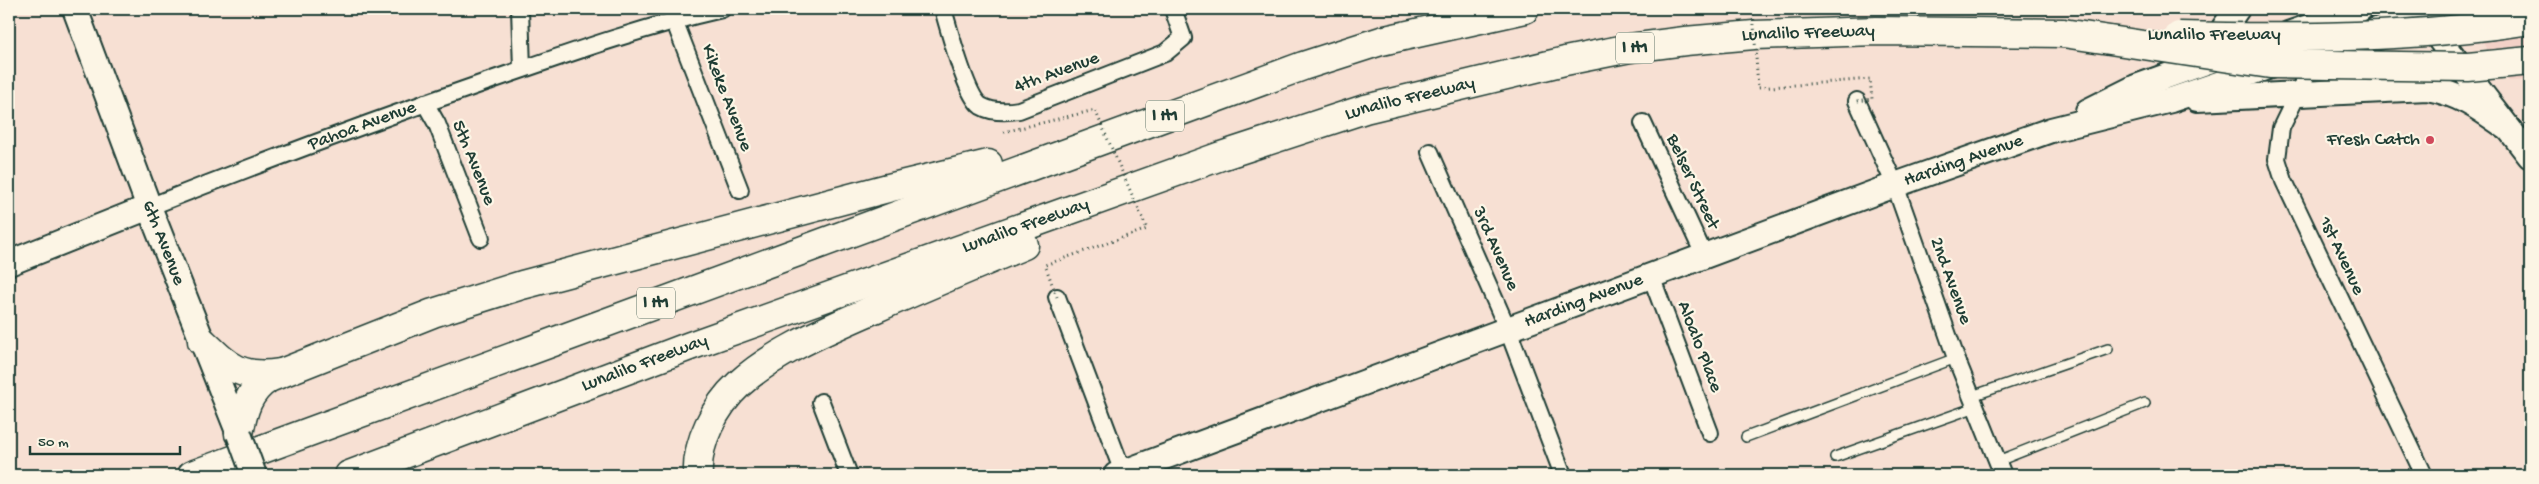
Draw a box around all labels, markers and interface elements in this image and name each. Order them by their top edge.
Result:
street label: Lunalilo Freeway [1741,20,1876,48]
street label: Lunalilo Freeway [2148,24,2281,47]
road number: I H1 [1616,32,1654,64]
street label: Kikeke Avenue [695,41,757,155]
street label: 4th Avenue [1011,47,1103,99]
street label: Lunalilo Freeway [1342,71,1478,126]
street label: Pahoa Avenue [304,96,419,157]
road number: I H1 [1146,100,1184,132]
street label: 5th Avenue [446,117,501,209]
street label: Harding Avenue [1901,129,2027,192]
place label: Fresh Catch [2326,129,2420,152]
street label: Belser Street [1660,130,1725,235]
marker: Fresh Catch [2424,134,2436,146]
street label: Lunalilo Freeway [959,192,1093,259]
street label: 6th Avenue [136,197,190,289]
street label: 3rd Avenue [1466,203,1524,295]
street label: 1st Avenue [2312,212,2369,299]
street label: 2nd Avenue [1924,234,1976,328]
street label: Harding Avenue [1521,268,1646,333]
road number: I H1 [637,288,675,318]
street label: Aloalo Place [1671,298,1727,396]
street label: Lunalilo Freeway [578,329,711,397]
scale bar [30,424,180,456]
text: 50 m [38,434,69,452]

